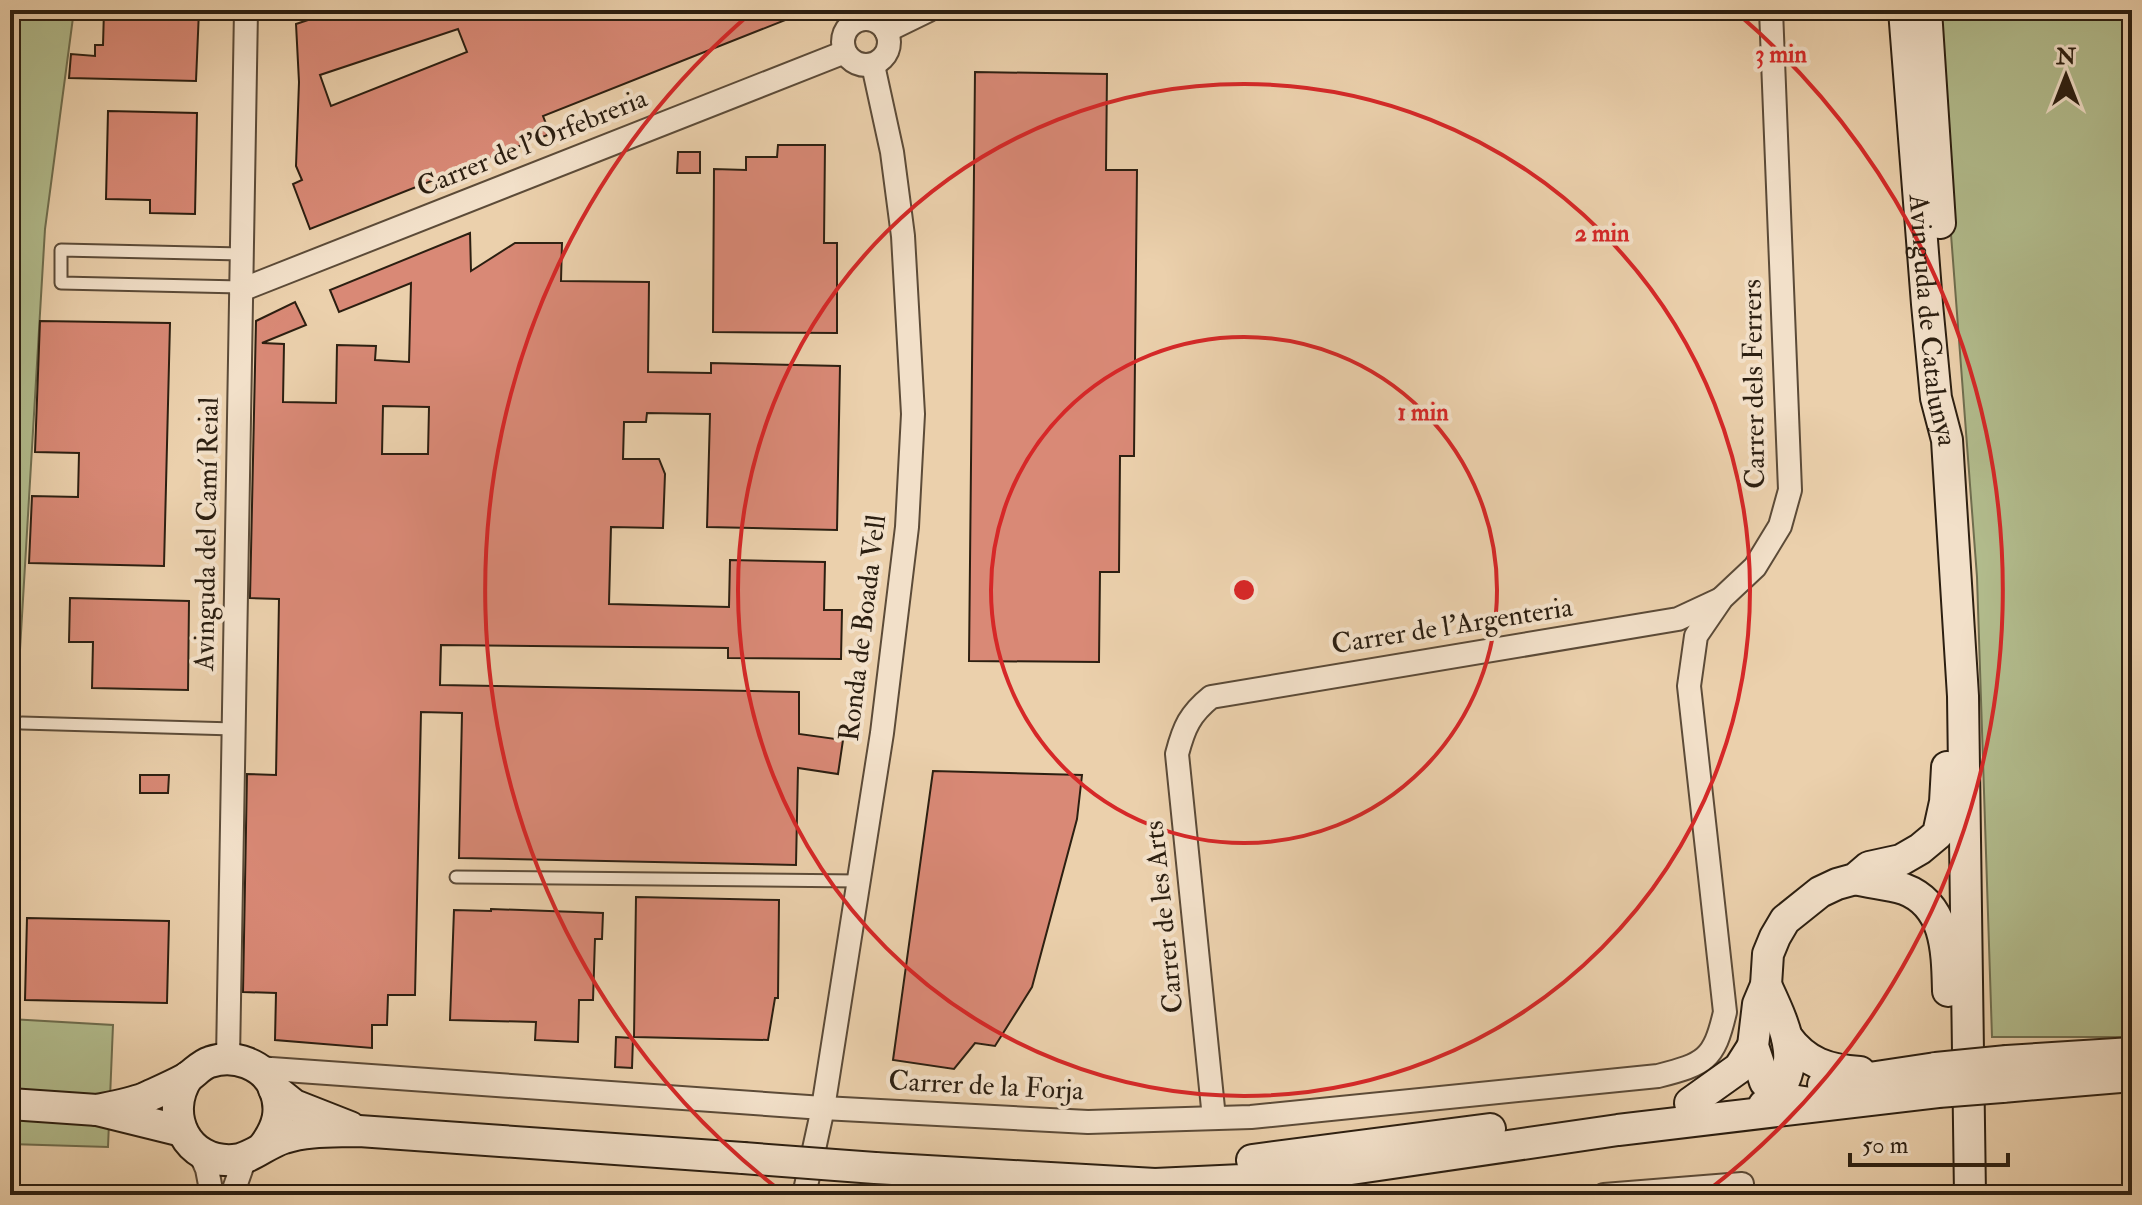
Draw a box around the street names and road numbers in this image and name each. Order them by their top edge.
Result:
street label: Carrer de l'Orfebreria [412,81,653,205]
street label: Avinguda de Catalunya [1901,192,1965,448]
street label: Carrer dels Ferrers [1735,279,1773,489]
street label: Avinguda del Camí Reial [187,397,227,672]
street label: Ronda de Boada Vell [832,513,894,743]
street label: Carrer de l'Argenteria [1329,590,1575,662]
street label: Carrer de les Arts [1136,819,1192,1015]
street label: Carrer de la Forja [887,1063,1085,1109]

